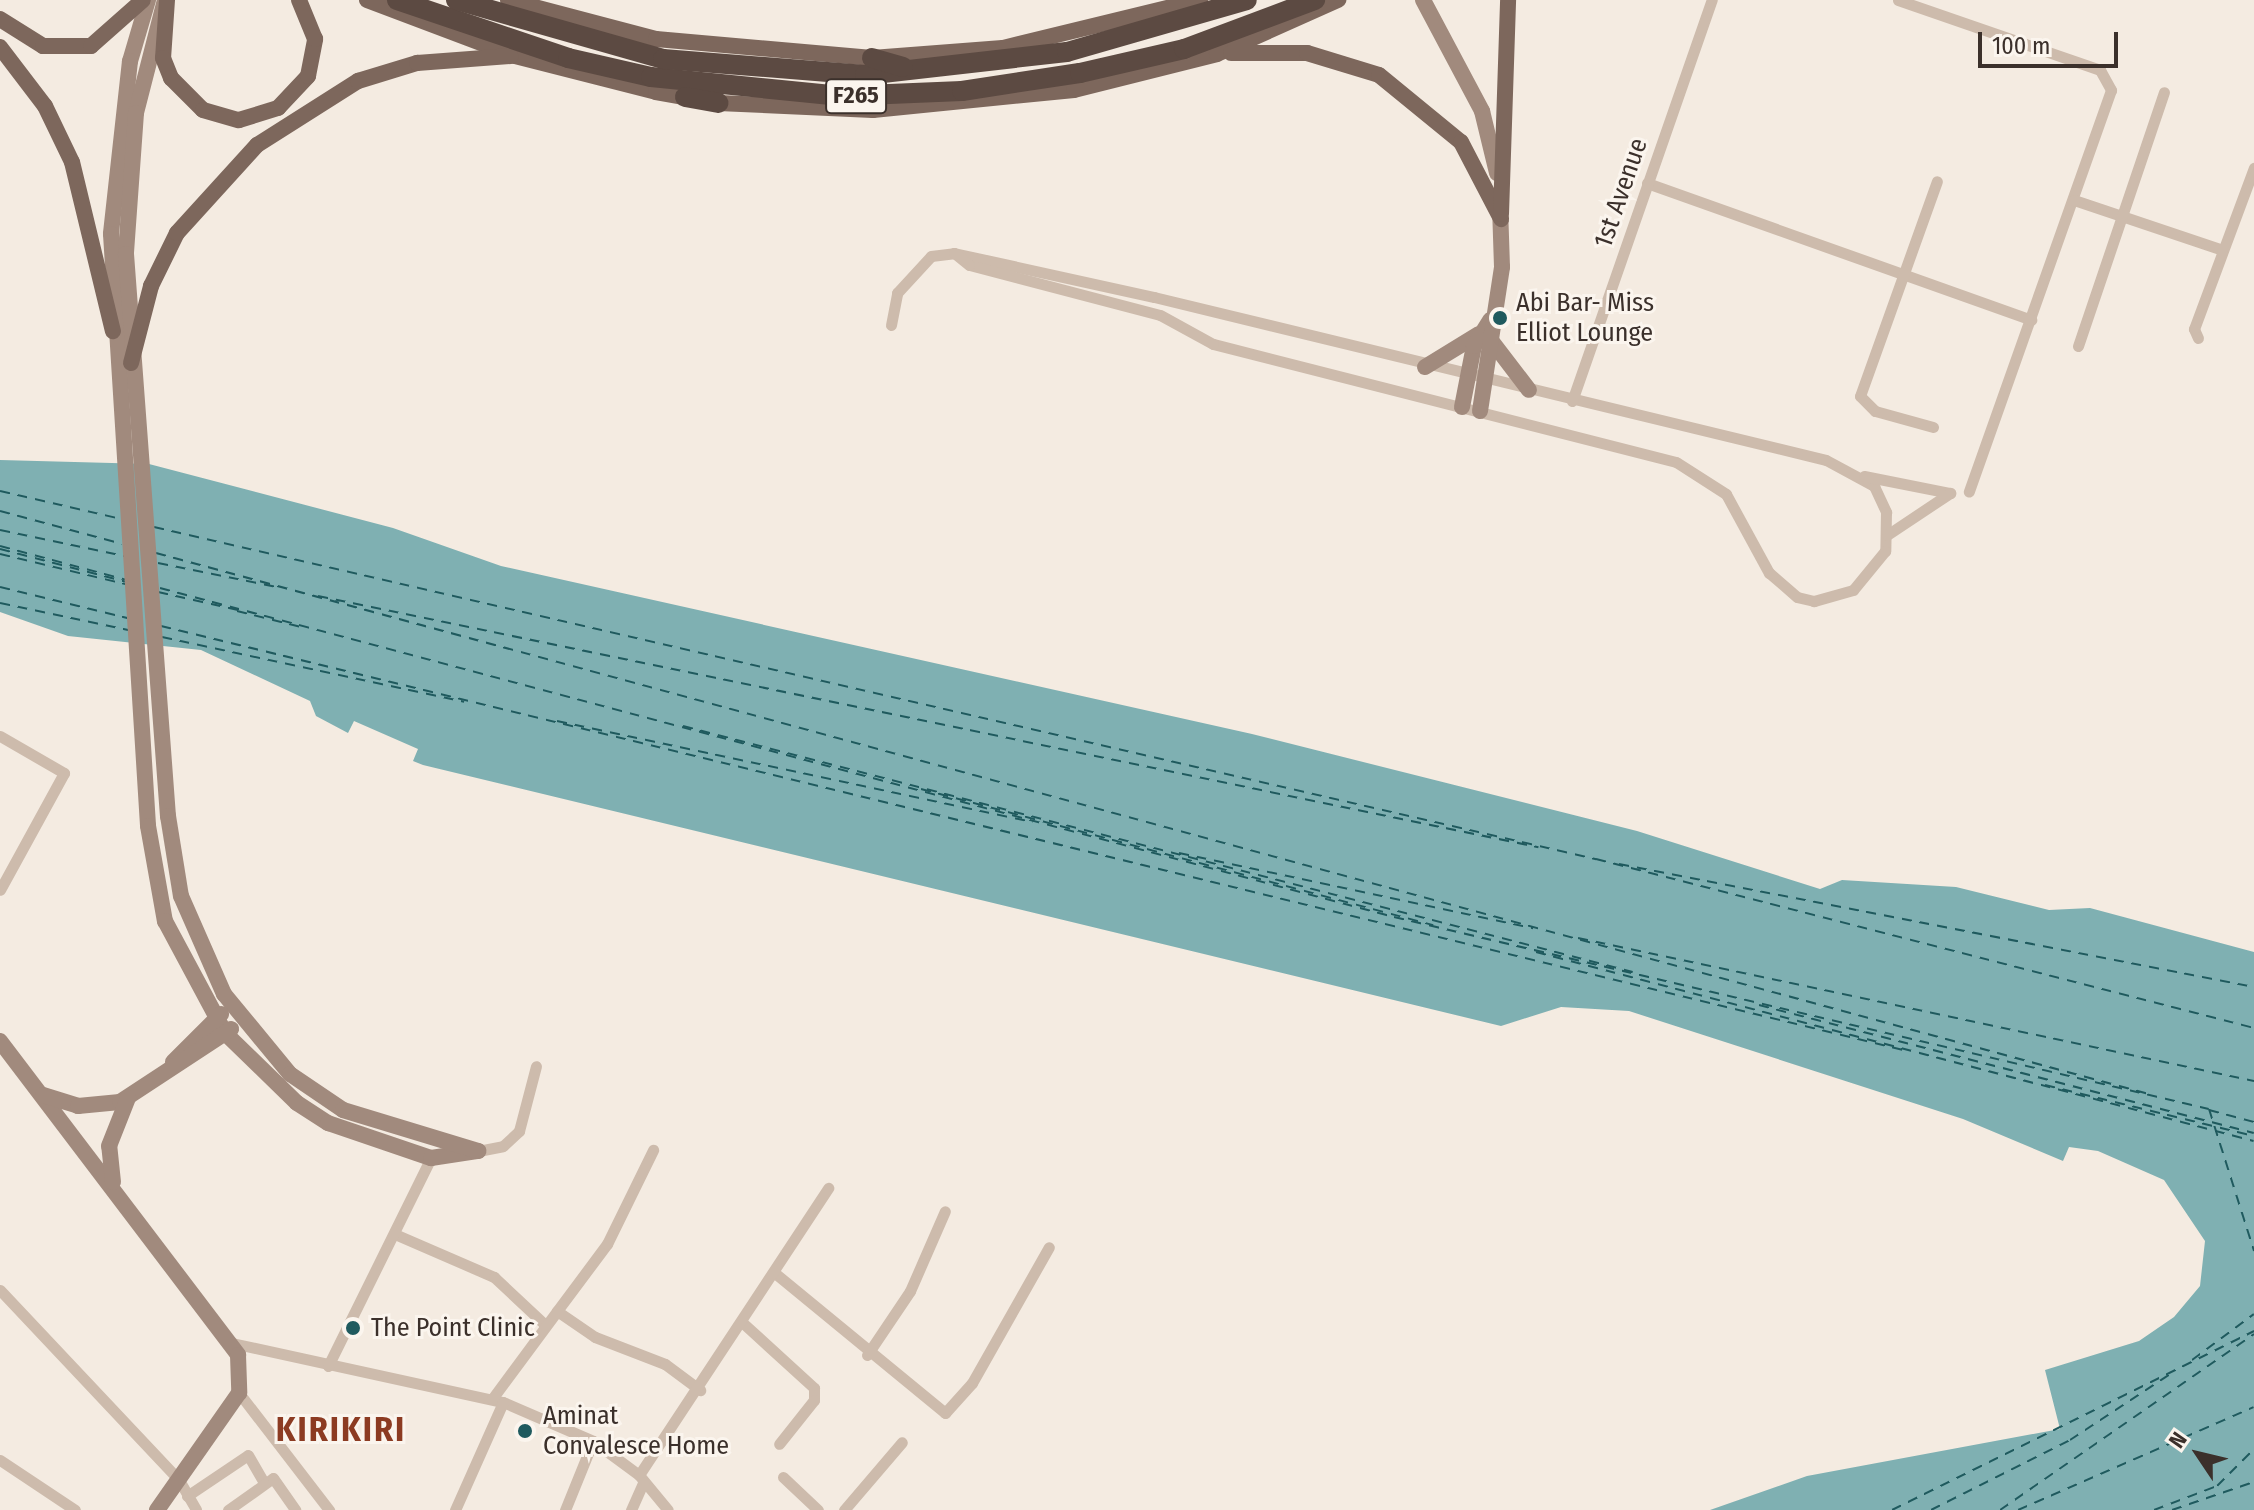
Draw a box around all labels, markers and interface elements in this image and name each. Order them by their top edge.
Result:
scale bar [1982,16,2122,66]
text: 100 m [1992,32,2050,60]
road number: F265 [824,76,888,116]
street label: 1st Avenue [1588,134,1654,252]
place label: Abi Bar- Miss Elliot Lounge [1516,287,1654,348]
marker: Abi Bar- Miss Elliot Lounge [1491,309,1509,327]
place label: The Point Clinic [371,1312,535,1344]
marker: The Point Clinic [342,1317,364,1339]
place label: Aminat Convalesce Home [543,1400,729,1462]
district label: KIRIKIRI [276,1410,406,1450]
north arrow [2158,1414,2238,1494]
marker: Aminat Convalesce Home [514,1420,536,1442]
text: N [2163,1427,2193,1453]

